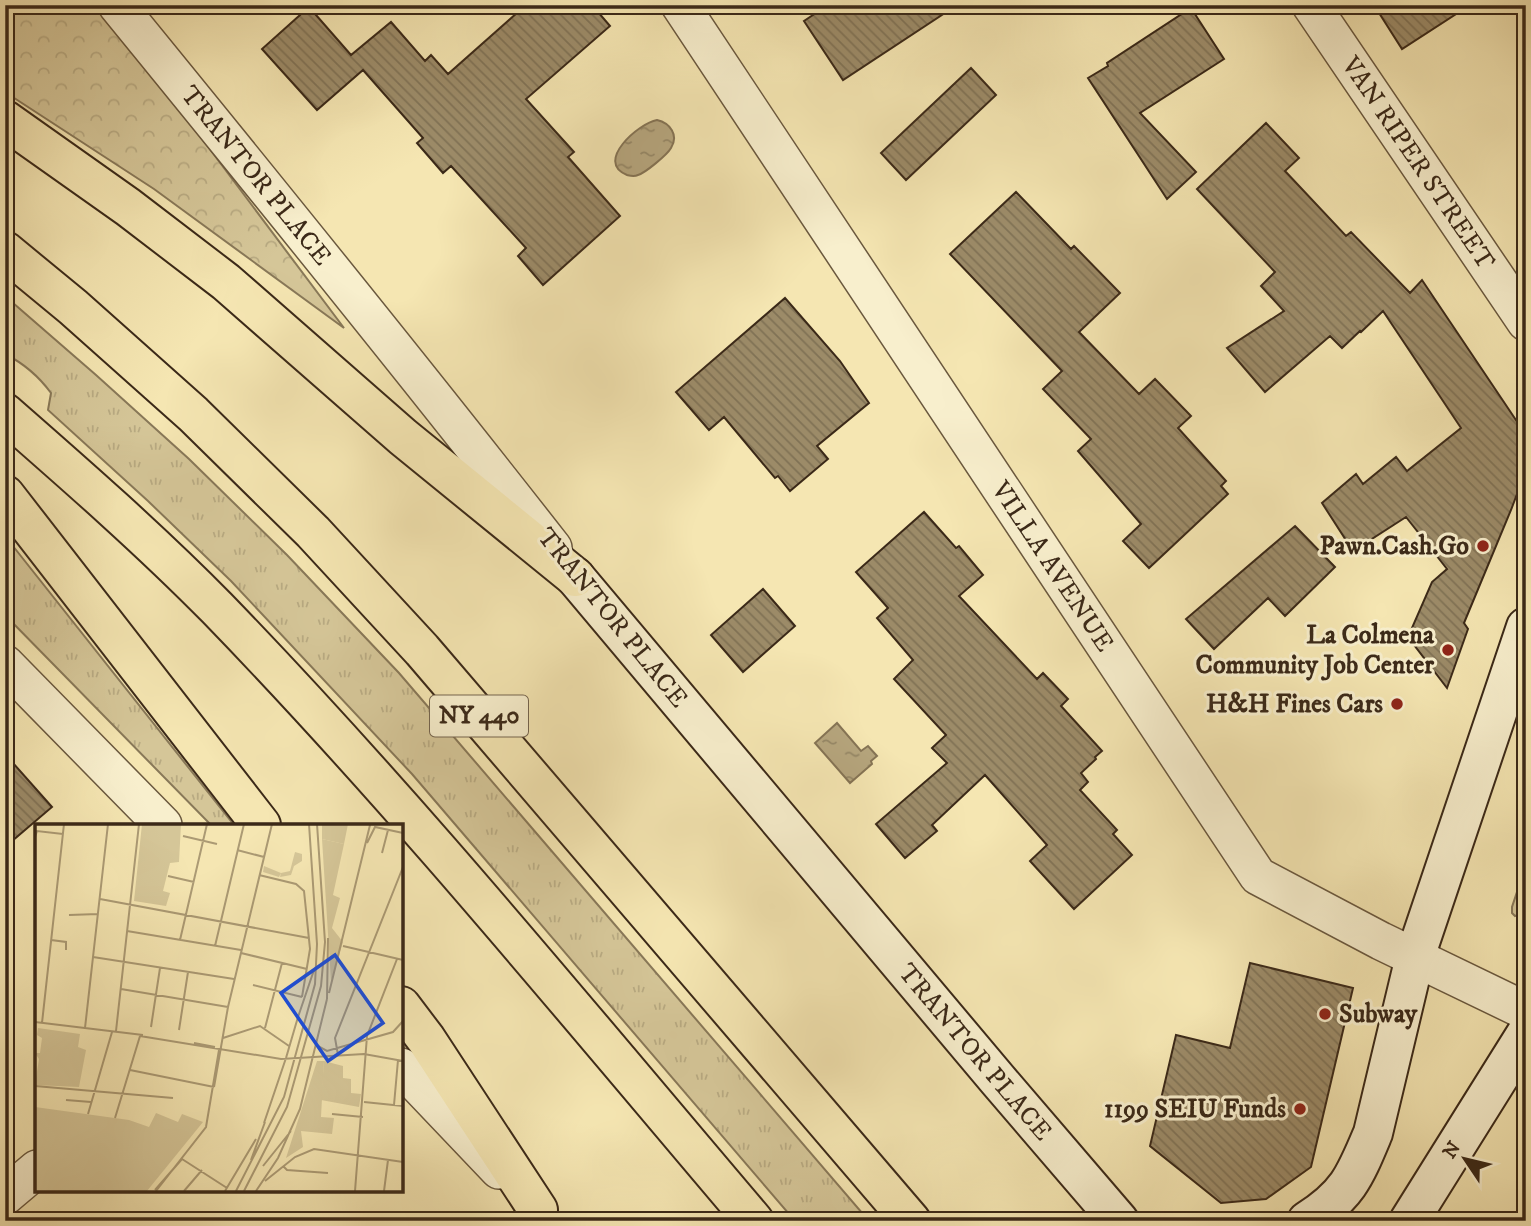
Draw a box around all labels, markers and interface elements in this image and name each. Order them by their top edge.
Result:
street label: VAN RIPER STREET [1334,49,1502,276]
street label: TRANTOR PLACE [173,79,339,272]
street label: VILLA AVENUE [984,474,1121,658]
street label: TRANTOR PLACE [529,521,695,715]
place label: Pawn.Cash.Go [1320,530,1469,563]
marker: Pawn.Cash.Go [1475,538,1491,554]
place label: La Colmena Community Job Center [1196,619,1435,682]
marker: La Colmena Community Job Center [1440,642,1456,658]
place label: H&H Fines Cars [1206,688,1383,721]
road number: NY 440 [430,696,528,736]
marker: H&H Fines Cars [1389,696,1405,712]
inset map [35,824,402,1191]
street label: TRANTOR PLACE [891,957,1059,1147]
place label: Subway [1339,998,1418,1031]
marker: Subway [1317,1006,1333,1022]
place label: 1199 SEIU Funds [1104,1093,1286,1126]
marker: 1199 SEIU Funds [1292,1101,1308,1117]
north arrow [1430,1124,1500,1194]
text: N [1438,1137,1466,1163]

